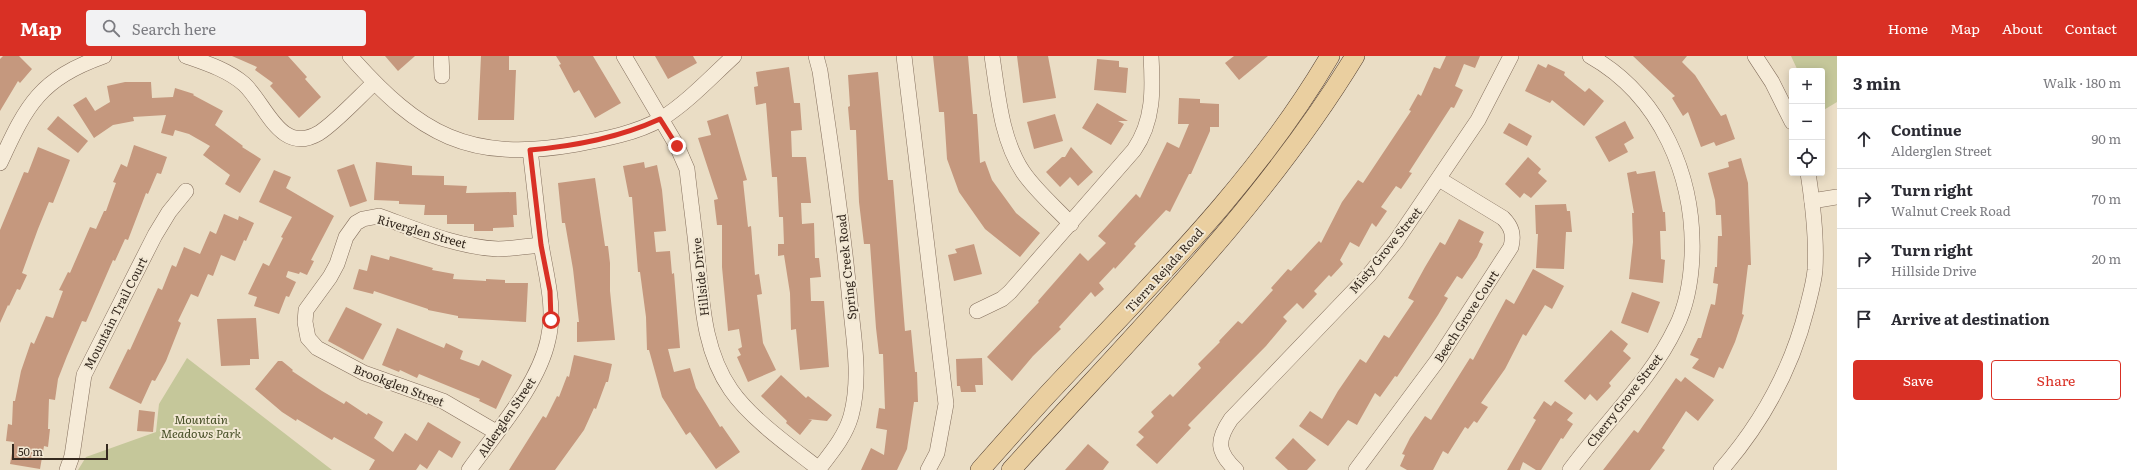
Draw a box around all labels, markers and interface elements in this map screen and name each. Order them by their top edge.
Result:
search box [86,10,366,46]
text: Map [20,14,62,42]
icon: search [100,17,122,39]
text: Search here [132,17,216,40]
text: Home [1888,18,1928,38]
text: Map [1950,18,1980,38]
text: About [2002,18,2043,38]
text: Contact [2065,18,2117,38]
map controls [1789,68,1825,176]
button: + [1789,68,1825,104]
text: 3 min [1853,70,1901,95]
text: Walk · 180 m [2043,73,2121,92]
button: − [1789,104,1825,140]
text: Continue [1891,118,1961,141]
icon: ahead [1853,128,1875,150]
text: 90 m [2091,129,2121,148]
route end [668,137,686,155]
button: locate [1789,140,1825,176]
text: Alderglen Street [1891,141,1992,160]
text: Turn right [1891,178,1973,201]
icon: right [1853,188,1875,210]
text: 70 m [2092,189,2121,208]
text: Walnut Creek Road [1891,201,2011,220]
street label: Misty Grove Street [1344,203,1426,297]
street label: Riverglen Street [375,210,469,252]
street label: Spring Creek Road [831,213,861,321]
street label: Tierra Rejada Road [1121,223,1208,316]
street label: Hillside Drive [687,237,713,317]
text: Turn right [1891,238,1973,261]
icon: right [1853,248,1875,270]
text: 20 m [2092,249,2121,268]
street label: Mountain Trail Court [79,253,151,372]
text: Hillside Drive [1891,261,1976,280]
street label: Beech Grove Court [1429,266,1503,366]
text: Arrive at destination [1891,307,2050,330]
icon: arrive [1853,308,1875,330]
route start [542,311,560,329]
street label: Cherry Grove Street [1582,349,1666,451]
street label: Brookglen Street [351,359,447,411]
button: Save [1853,360,1983,400]
button: Share [1991,360,2121,400]
street label: Alderglen Street [473,373,540,461]
park label: Mountain Meadows Park [161,410,242,442]
scale bar [12,442,108,461]
text: 50 m [18,443,43,459]

